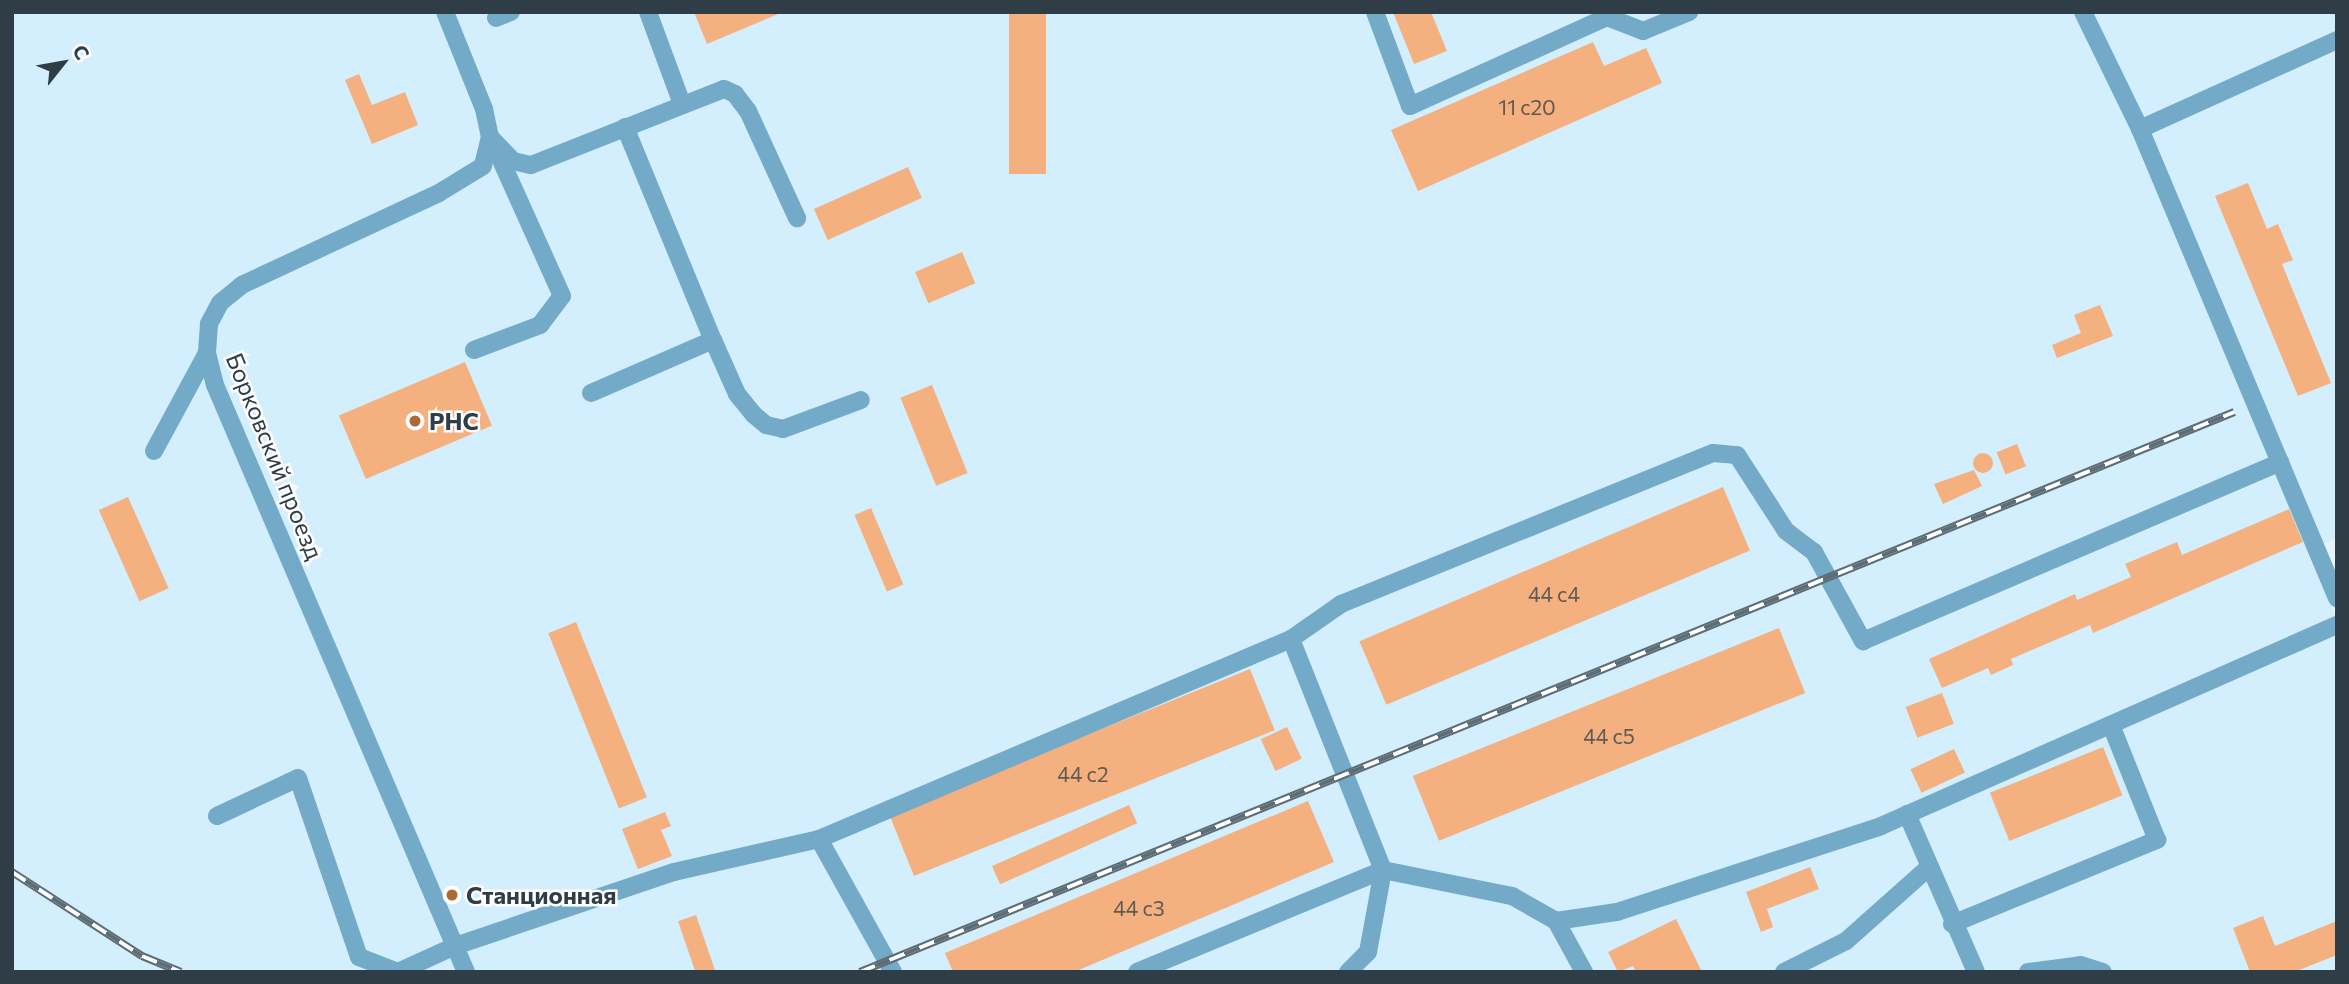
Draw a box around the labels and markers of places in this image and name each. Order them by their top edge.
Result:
place label: РНС [429,407,479,435]
marker: РНС [407,413,423,429]
place label: Станционная [466,881,616,909]
marker: Станционная [444,887,460,903]

